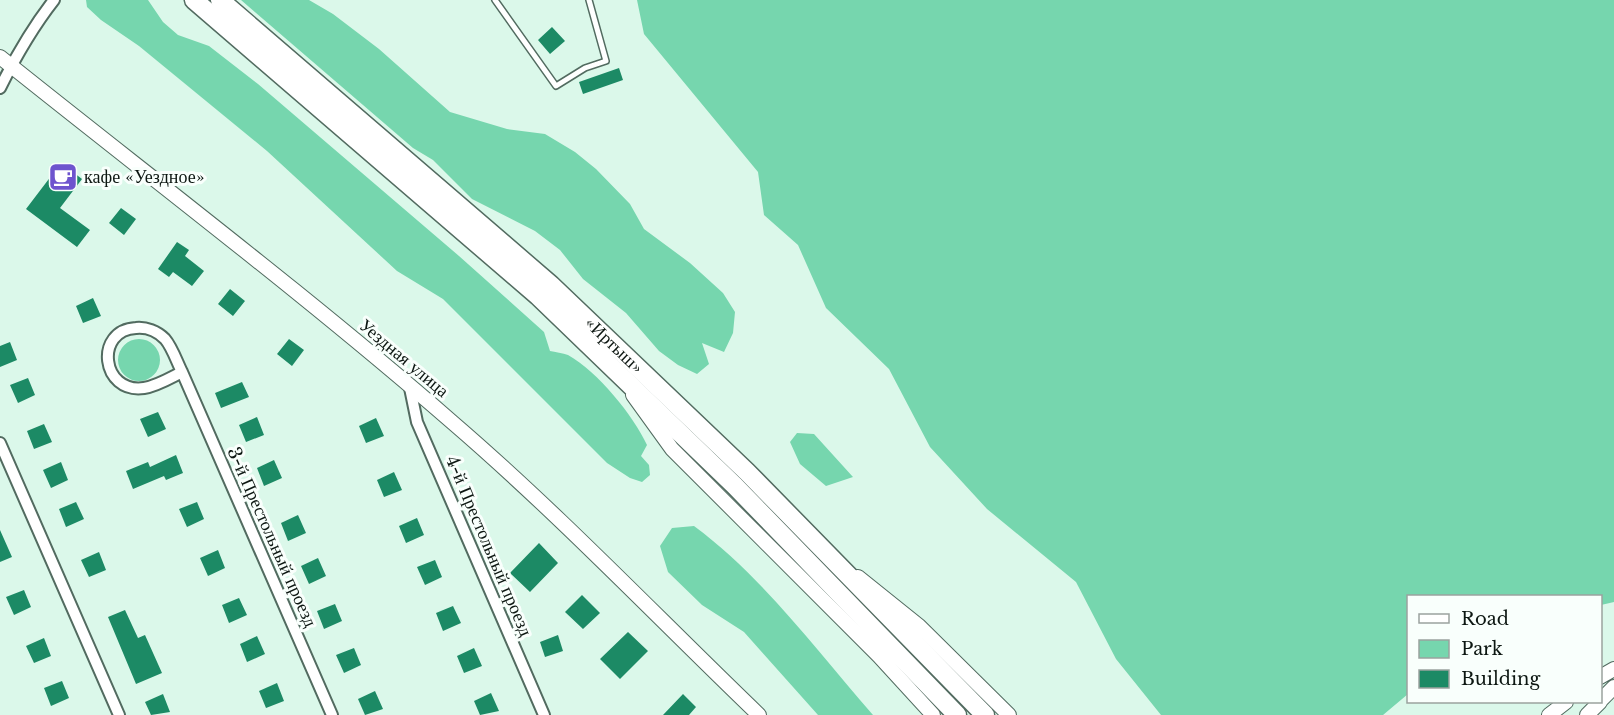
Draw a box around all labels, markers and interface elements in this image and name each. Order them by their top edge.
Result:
cafe icon: кафе «Уездное» [47,161,79,193]
place label: кафе «Уездное» [84,166,204,188]
street label: «Иртыш» [580,312,648,378]
street label: Уездная улица [355,314,453,402]
street label: 3-й Престольный проезд [222,444,322,630]
street label: 4-й Престольный проезд [441,452,537,640]
legend [1407,595,1602,703]
text: Road [1461,608,1509,630]
text: Park [1461,638,1503,660]
text: Building [1461,668,1540,690]

